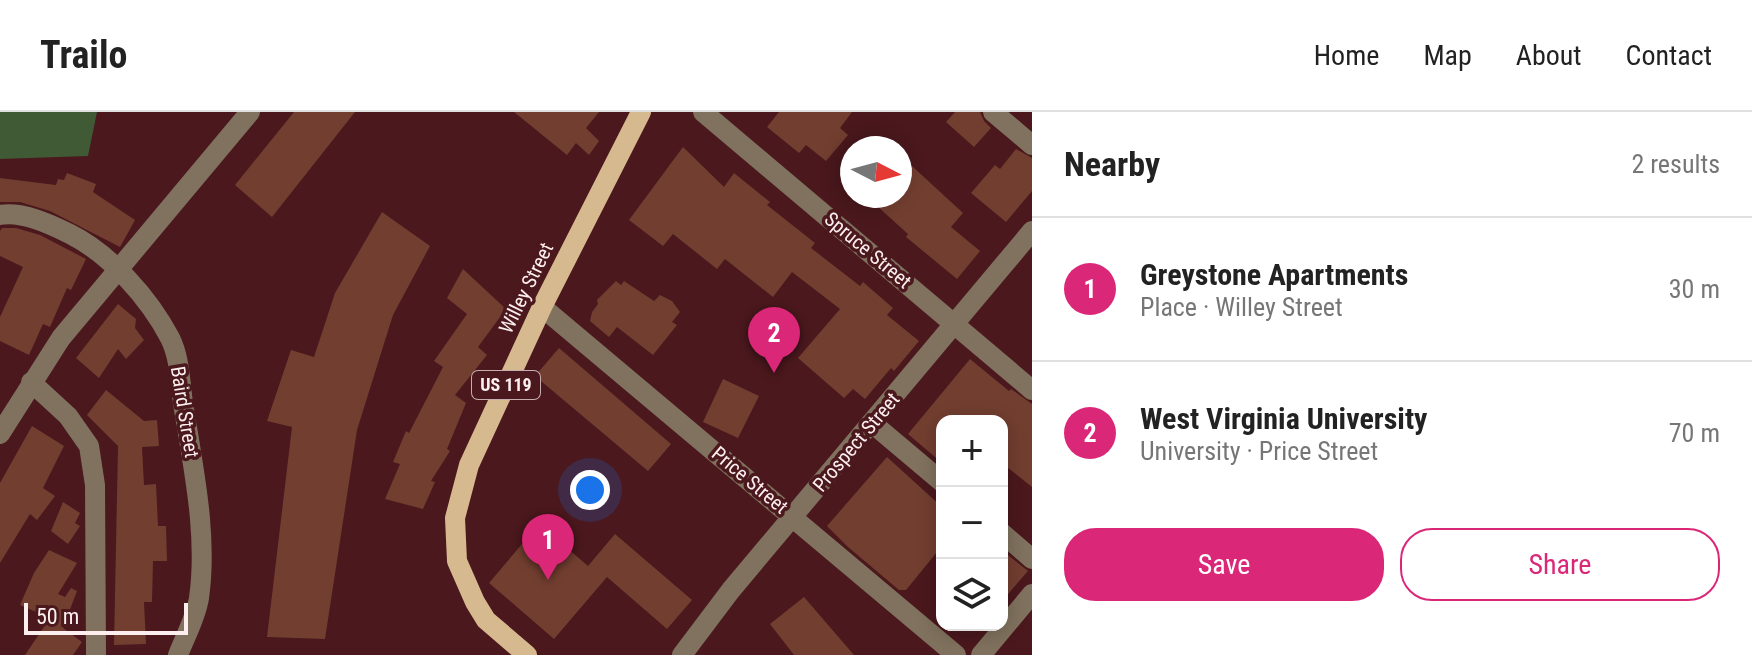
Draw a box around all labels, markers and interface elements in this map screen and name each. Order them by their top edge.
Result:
text: Trailo [40,33,127,77]
text: Home [1314,39,1379,72]
text: Map [1423,39,1472,72]
text: About [1516,39,1582,72]
text: Contact [1626,39,1712,72]
north arrow [840,136,912,208]
text: Nearby [1064,144,1160,184]
text: 2 results [1631,149,1720,179]
street label: Spruce Street [820,207,916,293]
street label: Willey Street [494,239,558,337]
text: Greystone Apartments [1140,257,1408,292]
text: 1 [1083,274,1097,304]
text: 30 m [1669,274,1720,304]
text: Place · Willey Street [1140,292,1343,322]
pin: 2 [748,307,800,373]
street label: Baird Street [166,365,204,460]
road number: US 119 [472,371,540,399]
street label: Prospect Street [808,388,904,496]
text: West Virginia University [1140,401,1427,436]
map controls [936,415,1008,631]
button: + [936,415,1008,487]
text: 2 [1083,418,1097,448]
text: 70 m [1669,418,1720,448]
text: University · Price Street [1140,436,1378,466]
street label: Price Street [707,441,793,519]
your location [570,470,610,510]
button: − [936,487,1008,559]
pin: 1 [522,514,574,580]
button: Save [1064,528,1384,601]
button: Share [1400,528,1720,601]
button: layers [936,559,1008,631]
scale bar [24,599,188,635]
text: 50 m [36,604,79,629]

